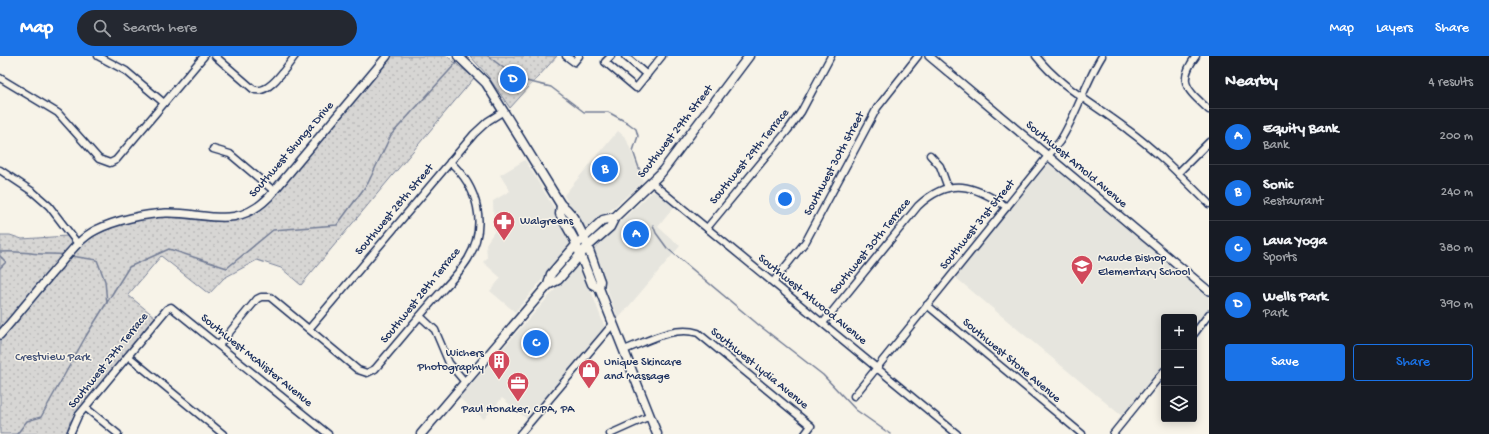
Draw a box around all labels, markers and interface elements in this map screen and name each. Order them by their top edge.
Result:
search box [77,10,357,46]
text: Map [20,17,53,40]
icon: search [91,17,113,39]
text: Search here [123,19,197,37]
text: Map [1330,20,1354,37]
text: Layers [1376,20,1413,37]
text: Share [1435,20,1469,37]
pin: D [500,64,526,94]
text: Nearby [1225,72,1278,92]
text: 4 results [1429,75,1473,90]
street label: Southwest 29th Street [635,82,717,181]
street label: Southwest Shunga Drive [247,99,338,201]
street label: Southwest 29th Terrace [707,106,793,208]
street label: Southwest 30th Street [802,109,869,218]
street label: Southwest Arnold Avenue [1022,118,1130,212]
text: Equity Bank [1263,120,1338,138]
text: A [1234,129,1242,144]
text: 200 m [1440,129,1473,144]
text: Bank [1263,138,1289,153]
pin: B [592,154,618,184]
street label: Southwest 28th Street [353,161,438,259]
street label: Southwest 31st Street [937,176,1019,273]
text: Sonic [1263,176,1293,194]
text: B [1235,185,1241,200]
text: 240 m [1441,185,1473,200]
your location [775,189,795,209]
text: Restaurant [1263,194,1323,209]
street label: Southwest 30th Terrace [828,195,915,298]
pharmacy icon: Walgreens [491,209,517,242]
place label: Walgreens [520,215,574,229]
pin: A [623,219,649,249]
text: Lava Yoga [1263,232,1327,250]
text: C [1234,241,1242,256]
text: 380 m [1439,241,1473,256]
street label: Southwest 28th Terrace [378,245,464,347]
text: Sports [1263,250,1297,265]
street label: Southwest Atwood Avenue [755,252,870,349]
place label: Maude Bishop Elementary School [1098,252,1191,280]
school or university icon: Maude Bishop Elementary School [1069,253,1095,286]
text: Wells Park [1263,288,1328,306]
text: D [1234,297,1242,312]
text: 390 m [1440,297,1473,312]
text: Park [1263,306,1288,321]
street label: Southwest 27th Terrace [66,310,152,412]
street label: Southwest McAlister Avenue [197,312,315,411]
map controls [1161,314,1197,422]
button: + [1161,314,1197,350]
street label: Southwest Stone Avenue [959,316,1064,407]
street label: Southwest Lydia Avenue [707,325,811,413]
pin: C [523,328,549,358]
button: Save [1225,344,1345,381]
button: Share [1353,344,1473,381]
place label: Wichers Photography [417,347,485,375]
building icon: Wichers Photography [486,348,512,381]
button: − [1161,350,1197,386]
park label: Crestview Park [15,351,92,365]
place label: Unique Skincare and Massage [604,356,682,384]
shop icon: Unique Skincare and Massage [576,357,602,390]
office icon: Paul Honaker, CPA, PA [505,370,531,403]
button: layers [1161,386,1197,422]
place label: Paul Honaker, CPA, PA [461,403,575,417]

